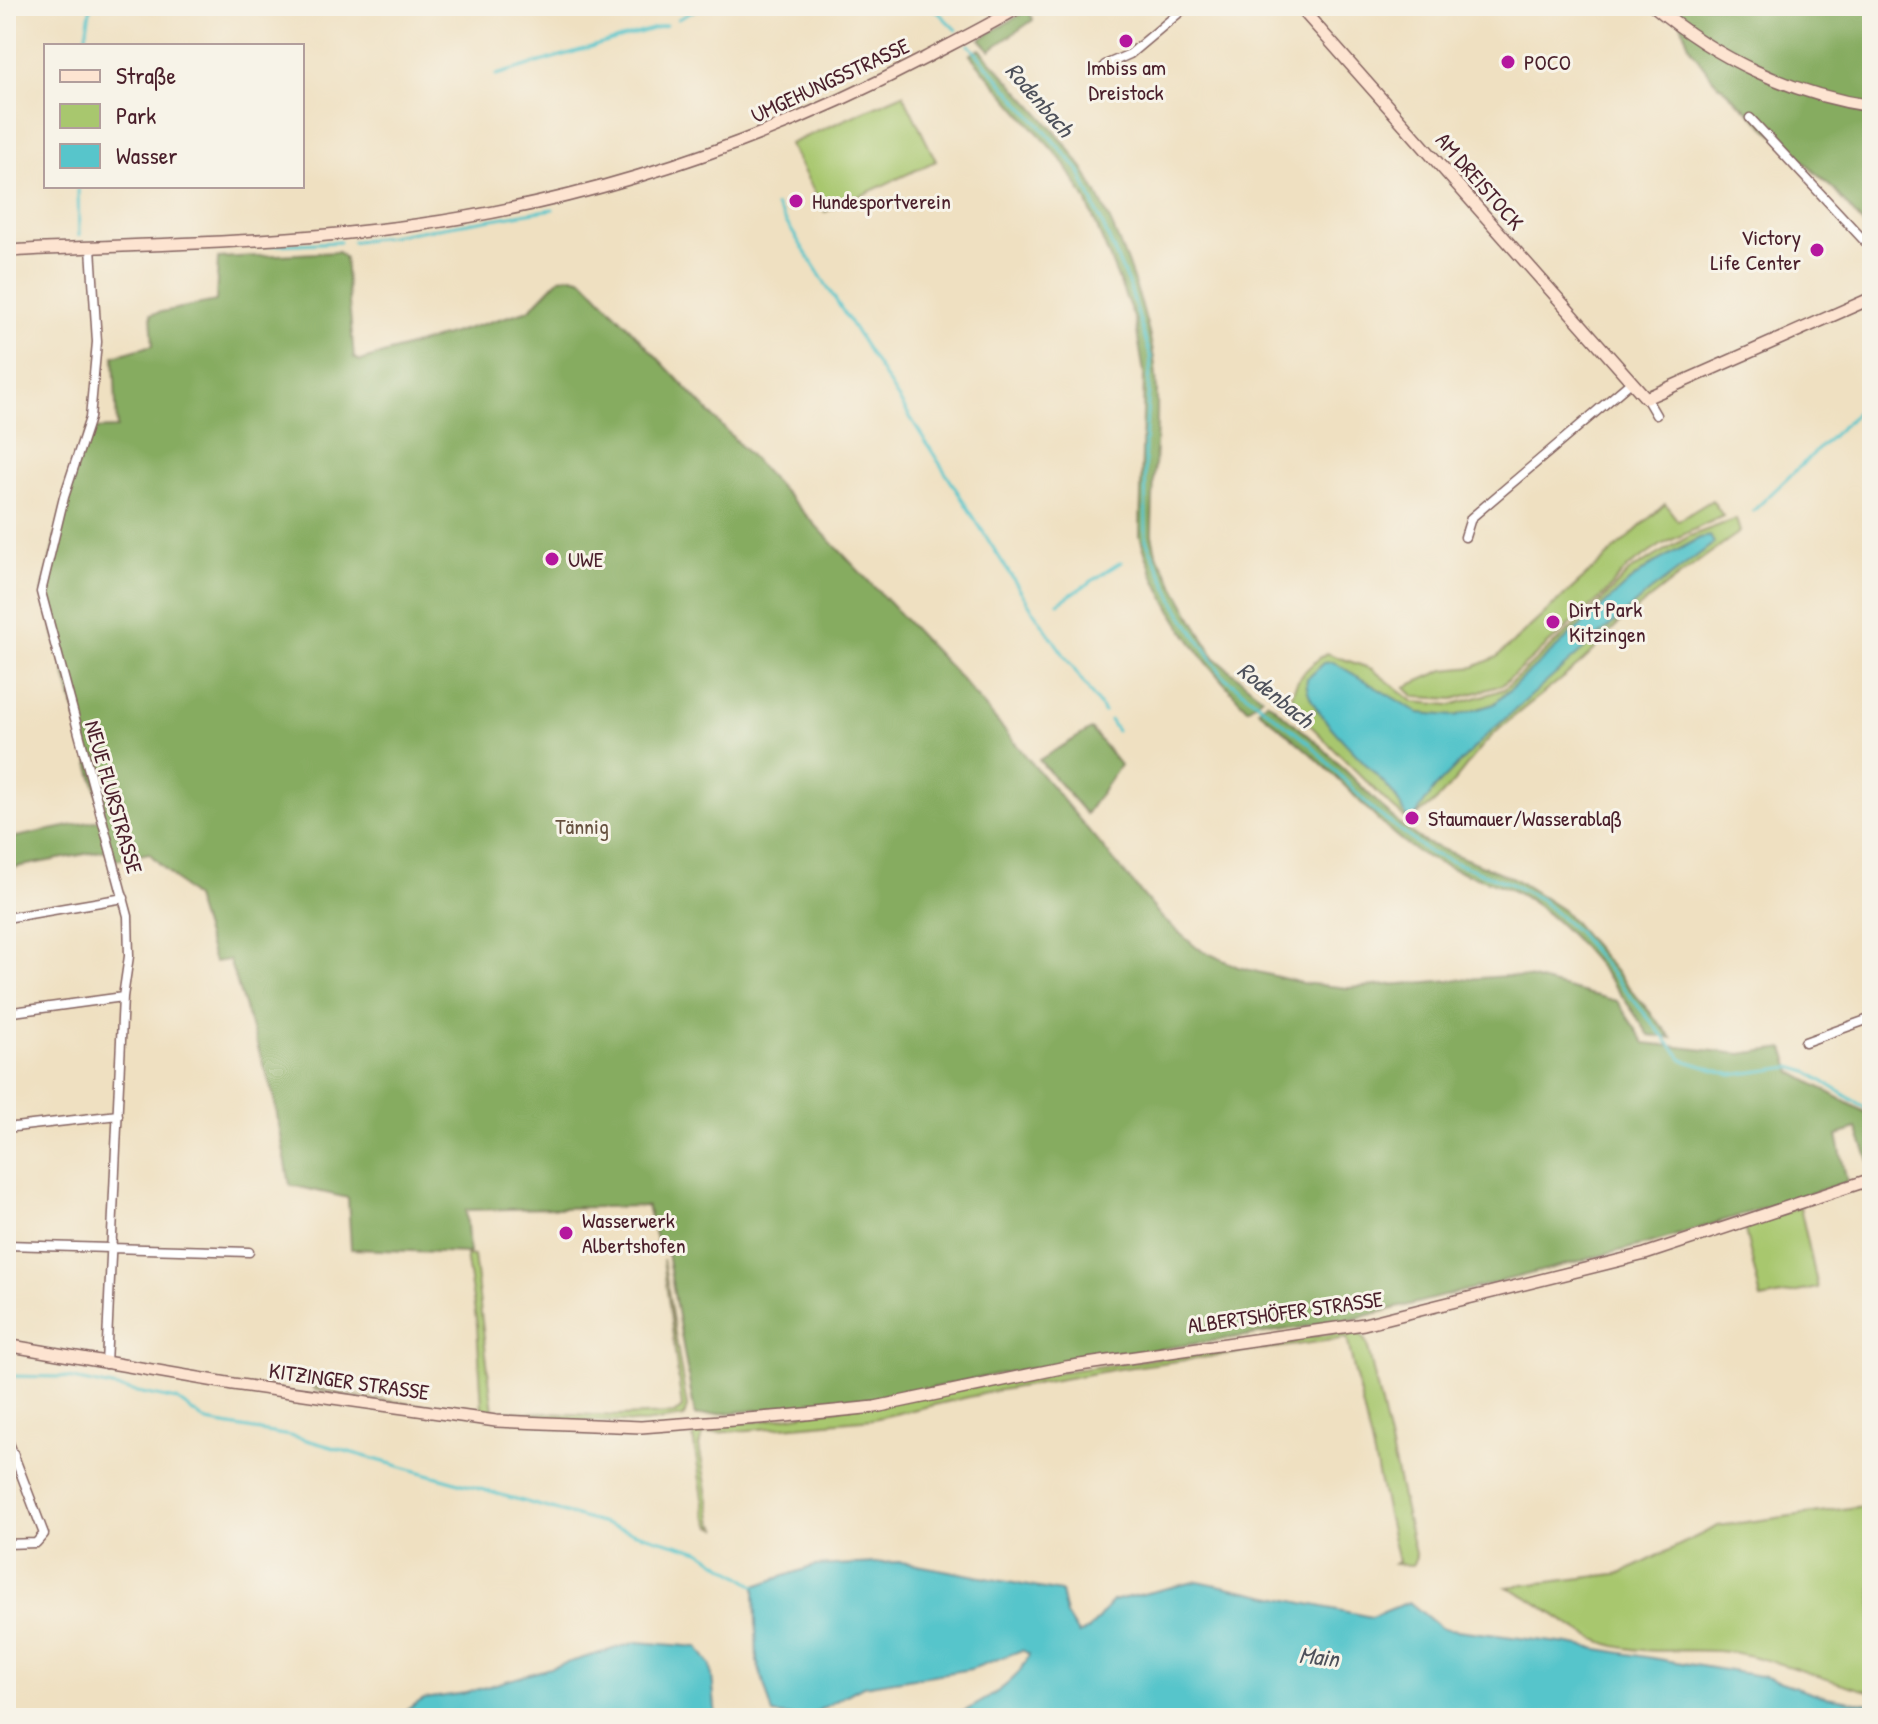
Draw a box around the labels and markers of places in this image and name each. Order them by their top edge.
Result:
marker: Imbiss am Dreistock [1117,32,1135,50]
place label: POCO [1524,47,1571,77]
place label: Imbiss am Dreistock [1086,52,1166,107]
marker: POCO [1499,53,1517,71]
place label: Hundesportverein [812,186,951,216]
marker: Hundesportverein [787,192,805,210]
place label: Victory Life Center [1711,222,1802,277]
marker: Victory Life Center [1808,241,1826,259]
place label: UWE [568,544,604,574]
marker: UWE [543,550,561,568]
place label: Dirt Park Kitzingen [1569,594,1646,649]
marker: Dirt Park Kitzingen [1544,613,1562,631]
place label: Staumauer/Wasserablaß [1428,803,1622,833]
marker: Staumauer/Wasserablaß [1403,809,1421,827]
place label: Wasserwerk Albertshofen [582,1205,686,1260]
marker: Wasserwerk Albertshofen [557,1224,575,1242]

